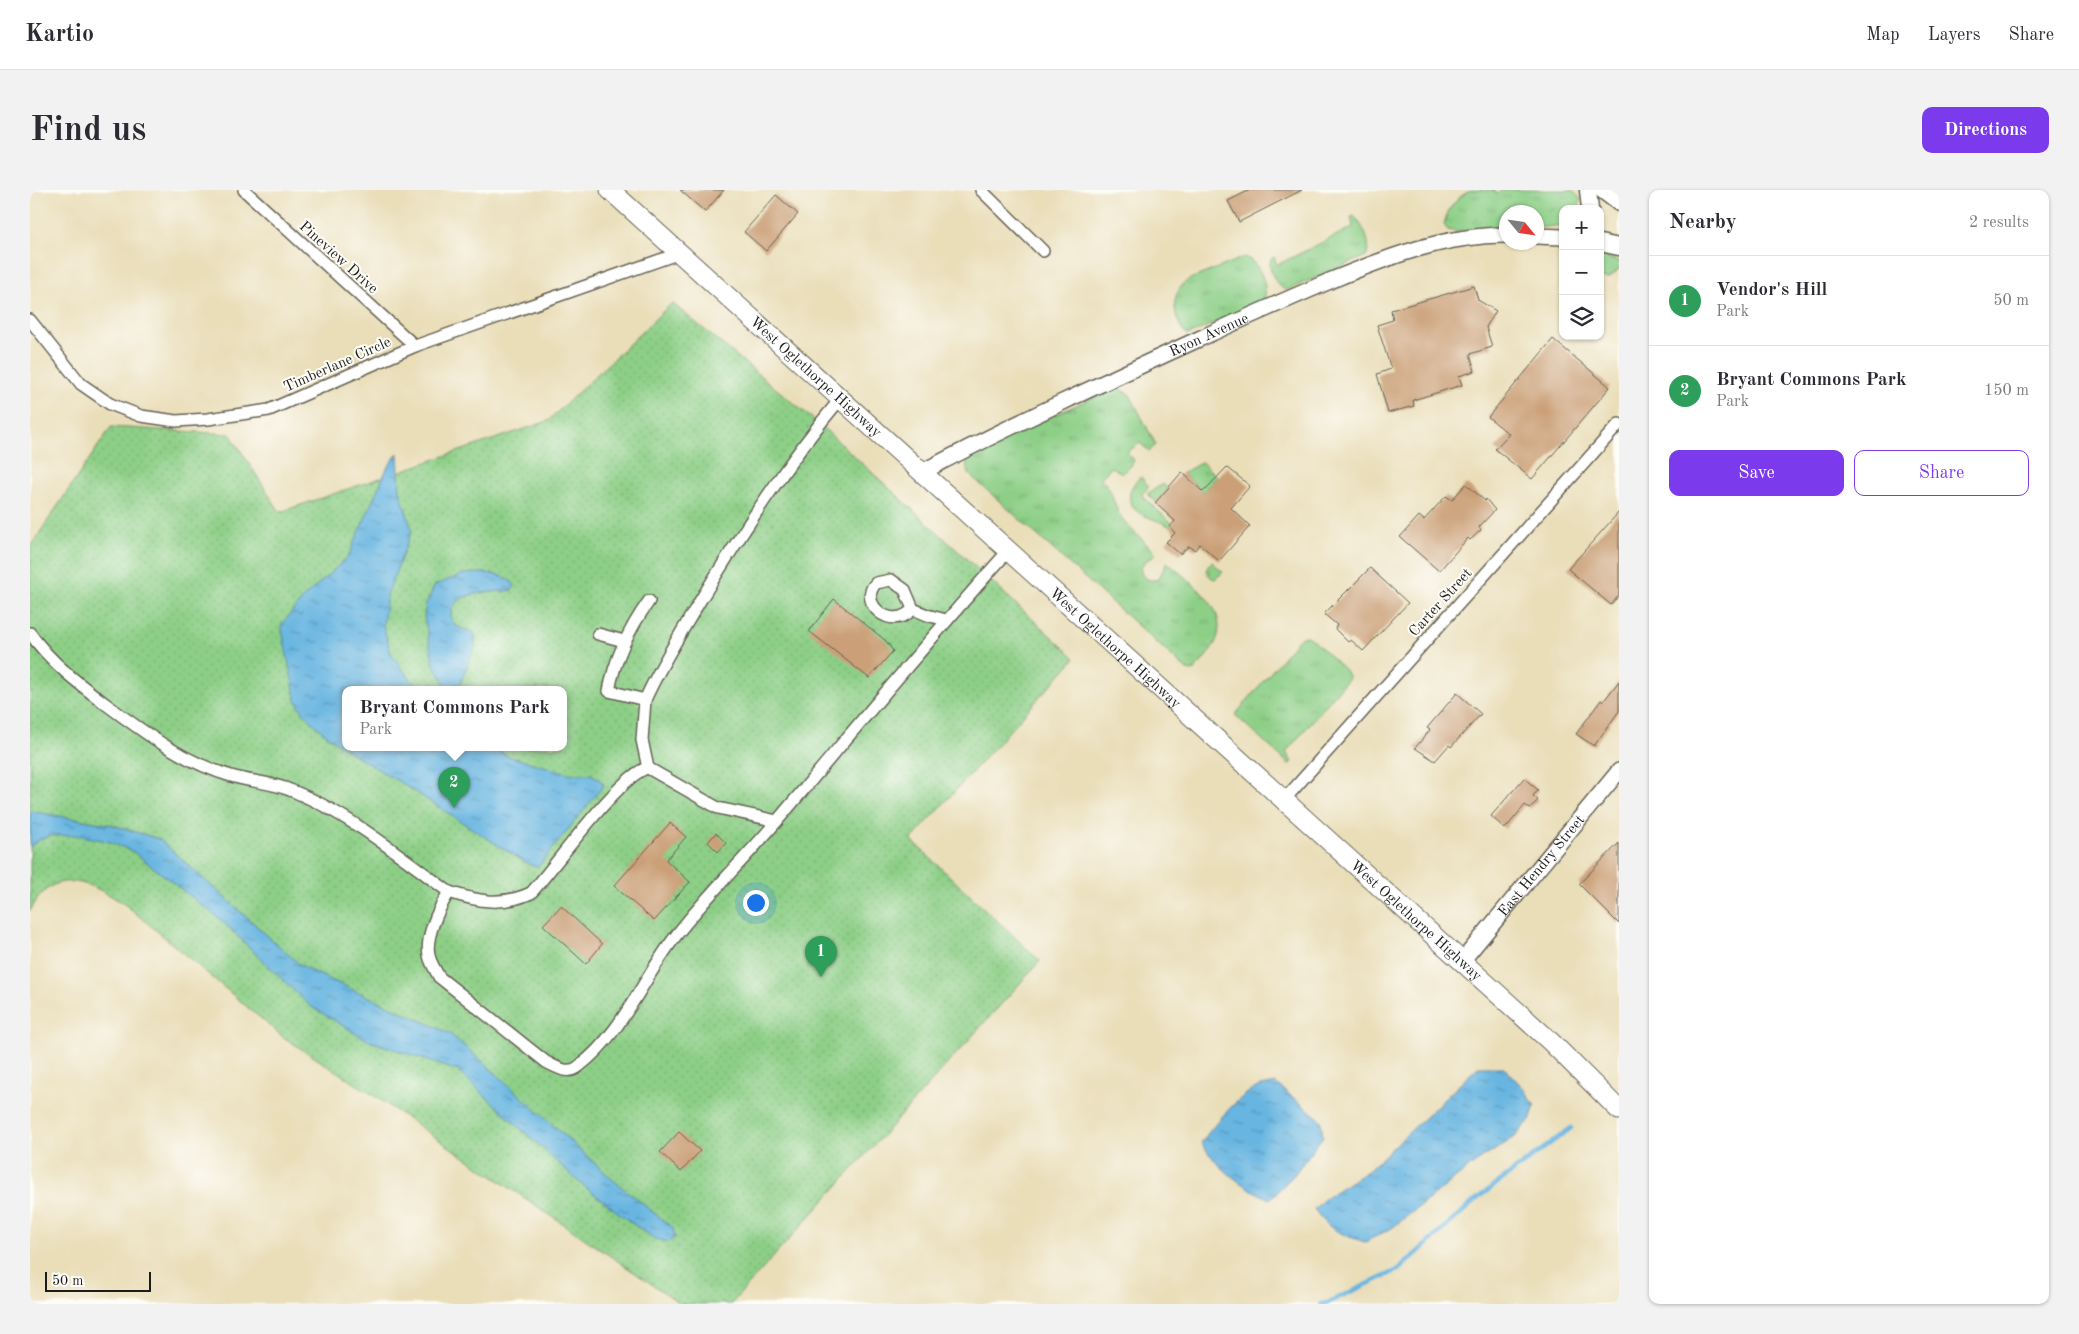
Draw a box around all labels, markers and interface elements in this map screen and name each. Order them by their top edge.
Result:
text: Kartio [25,23,94,47]
text: Map [1866,26,1900,44]
text: Layers [1928,26,1980,44]
text: Share [2008,26,2054,44]
button: Directions [1922,107,2049,153]
text: Find us [30,113,146,148]
north arrow [1499,205,1544,250]
map controls [1559,205,1604,340]
button: + [1559,205,1604,250]
text: Nearby [1669,212,1737,233]
text: 2 results [1969,215,2029,231]
street label: Pineview Drive [296,219,380,297]
button: − [1559,250,1604,295]
text: Vendor's Hill [1716,281,1827,300]
text: 1 [1680,293,1690,309]
text: 50 m [1993,293,2029,309]
button: layers [1559,295,1604,340]
text: Park [1716,304,1749,320]
street label: Ryon Avenue [1167,311,1251,360]
street label: West Oglethorpe Highway [746,315,884,441]
street label: Timberlane Circle [282,335,394,396]
text: Bryant Commons Park [1716,371,1907,390]
text: 2 [1680,383,1690,399]
text: 150 m [1984,383,2029,399]
text: Park [1716,394,1749,410]
button: Save [1669,450,1844,496]
button: Share [1854,450,2029,496]
street label: Carter Street [1407,566,1475,640]
street label: West Oglethorpe Highway [1046,586,1183,712]
popup [342,686,567,751]
text: Bryant Commons Park [359,699,550,718]
text: Park [359,722,392,738]
pin: 2 [438,767,470,808]
street label: East Hendry Street [1496,813,1588,920]
street label: West Oglethorpe Highway [1347,858,1484,984]
your location [743,890,769,916]
pin: 1 [805,936,837,977]
scale bar [45,1269,151,1292]
text: 50 m [52,1274,83,1288]

